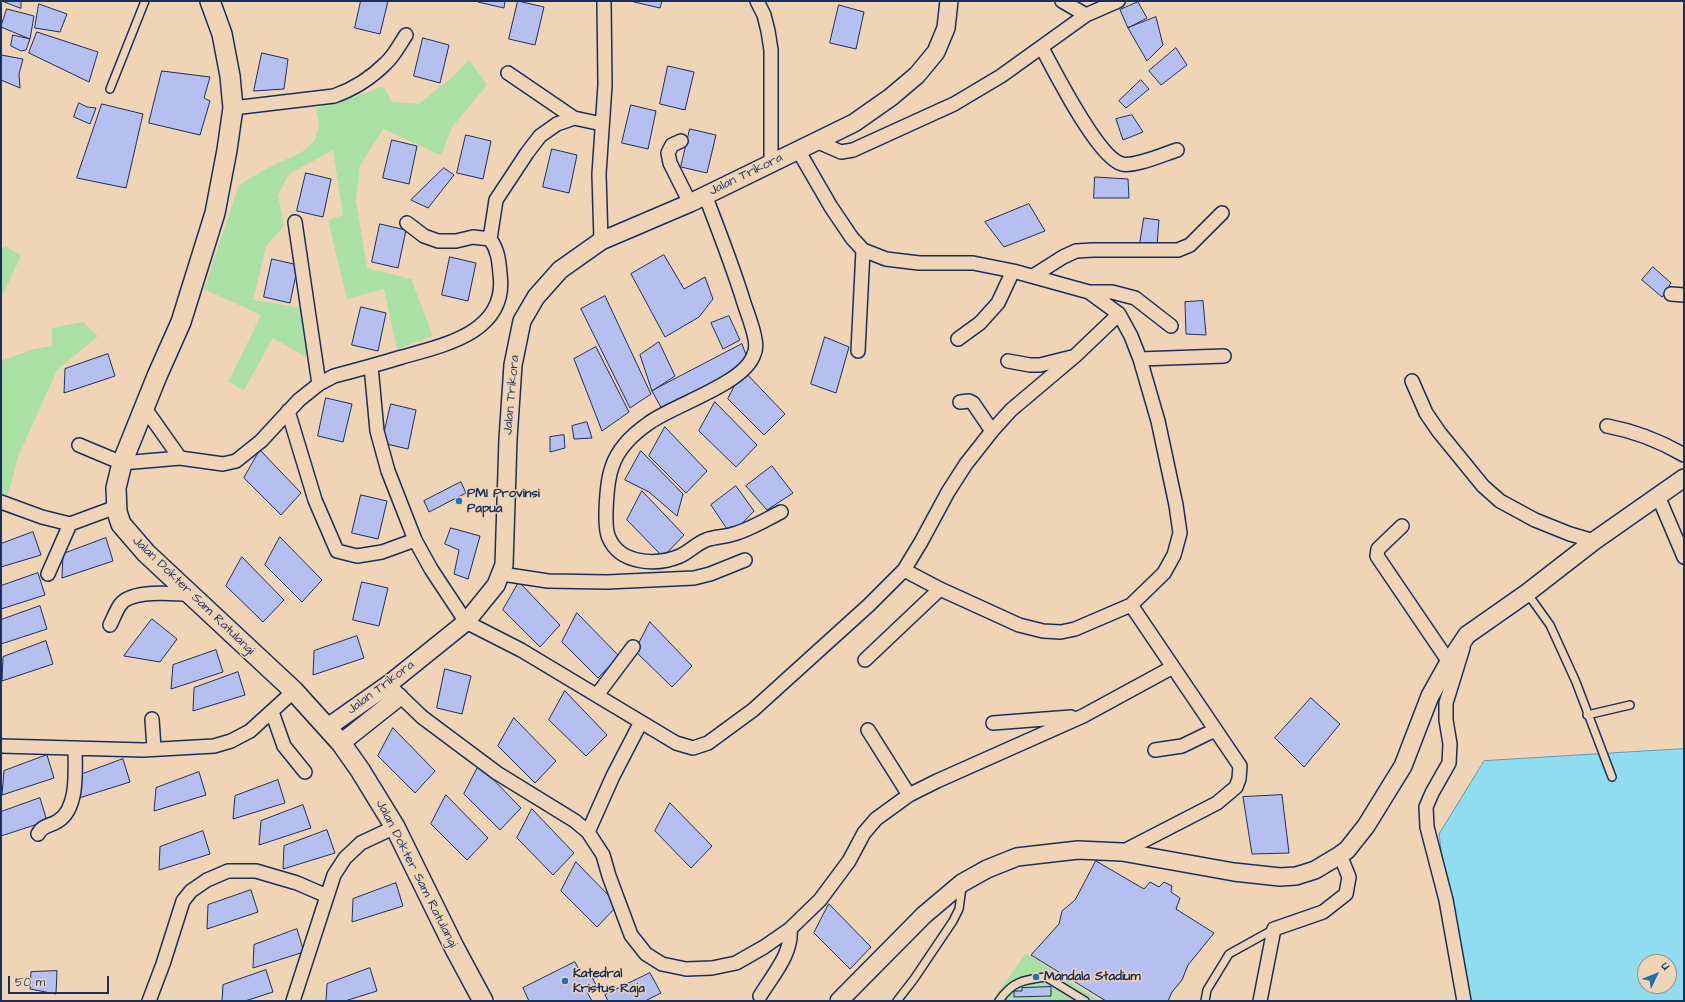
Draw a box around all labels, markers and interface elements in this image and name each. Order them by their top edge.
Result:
street label: Jalan Trikora [707,150,785,200]
street label: Jalan Trikora [501,354,523,436]
place label: PMI Provinsi Papua [467,486,540,517]
marker: PMI Provinsi Papua [454,496,464,506]
street label: Jalan Dokter Sam Ratulangi [129,533,257,659]
street label: Jalan Trikora [344,658,418,718]
street label: Jalan Dokter Sam Ratulangi [372,797,460,951]
north arrow [1637,954,1677,994]
text: U [1658,959,1673,974]
place label: Katedral Kristus Raja [573,966,645,997]
scale bar [10,968,111,994]
place label: Mandala Stadium [1044,969,1141,985]
marker: Mandala Stadium [1031,972,1041,982]
text: 50 m [15,974,45,991]
marker: Katedral Kristus Raja [560,976,570,986]

